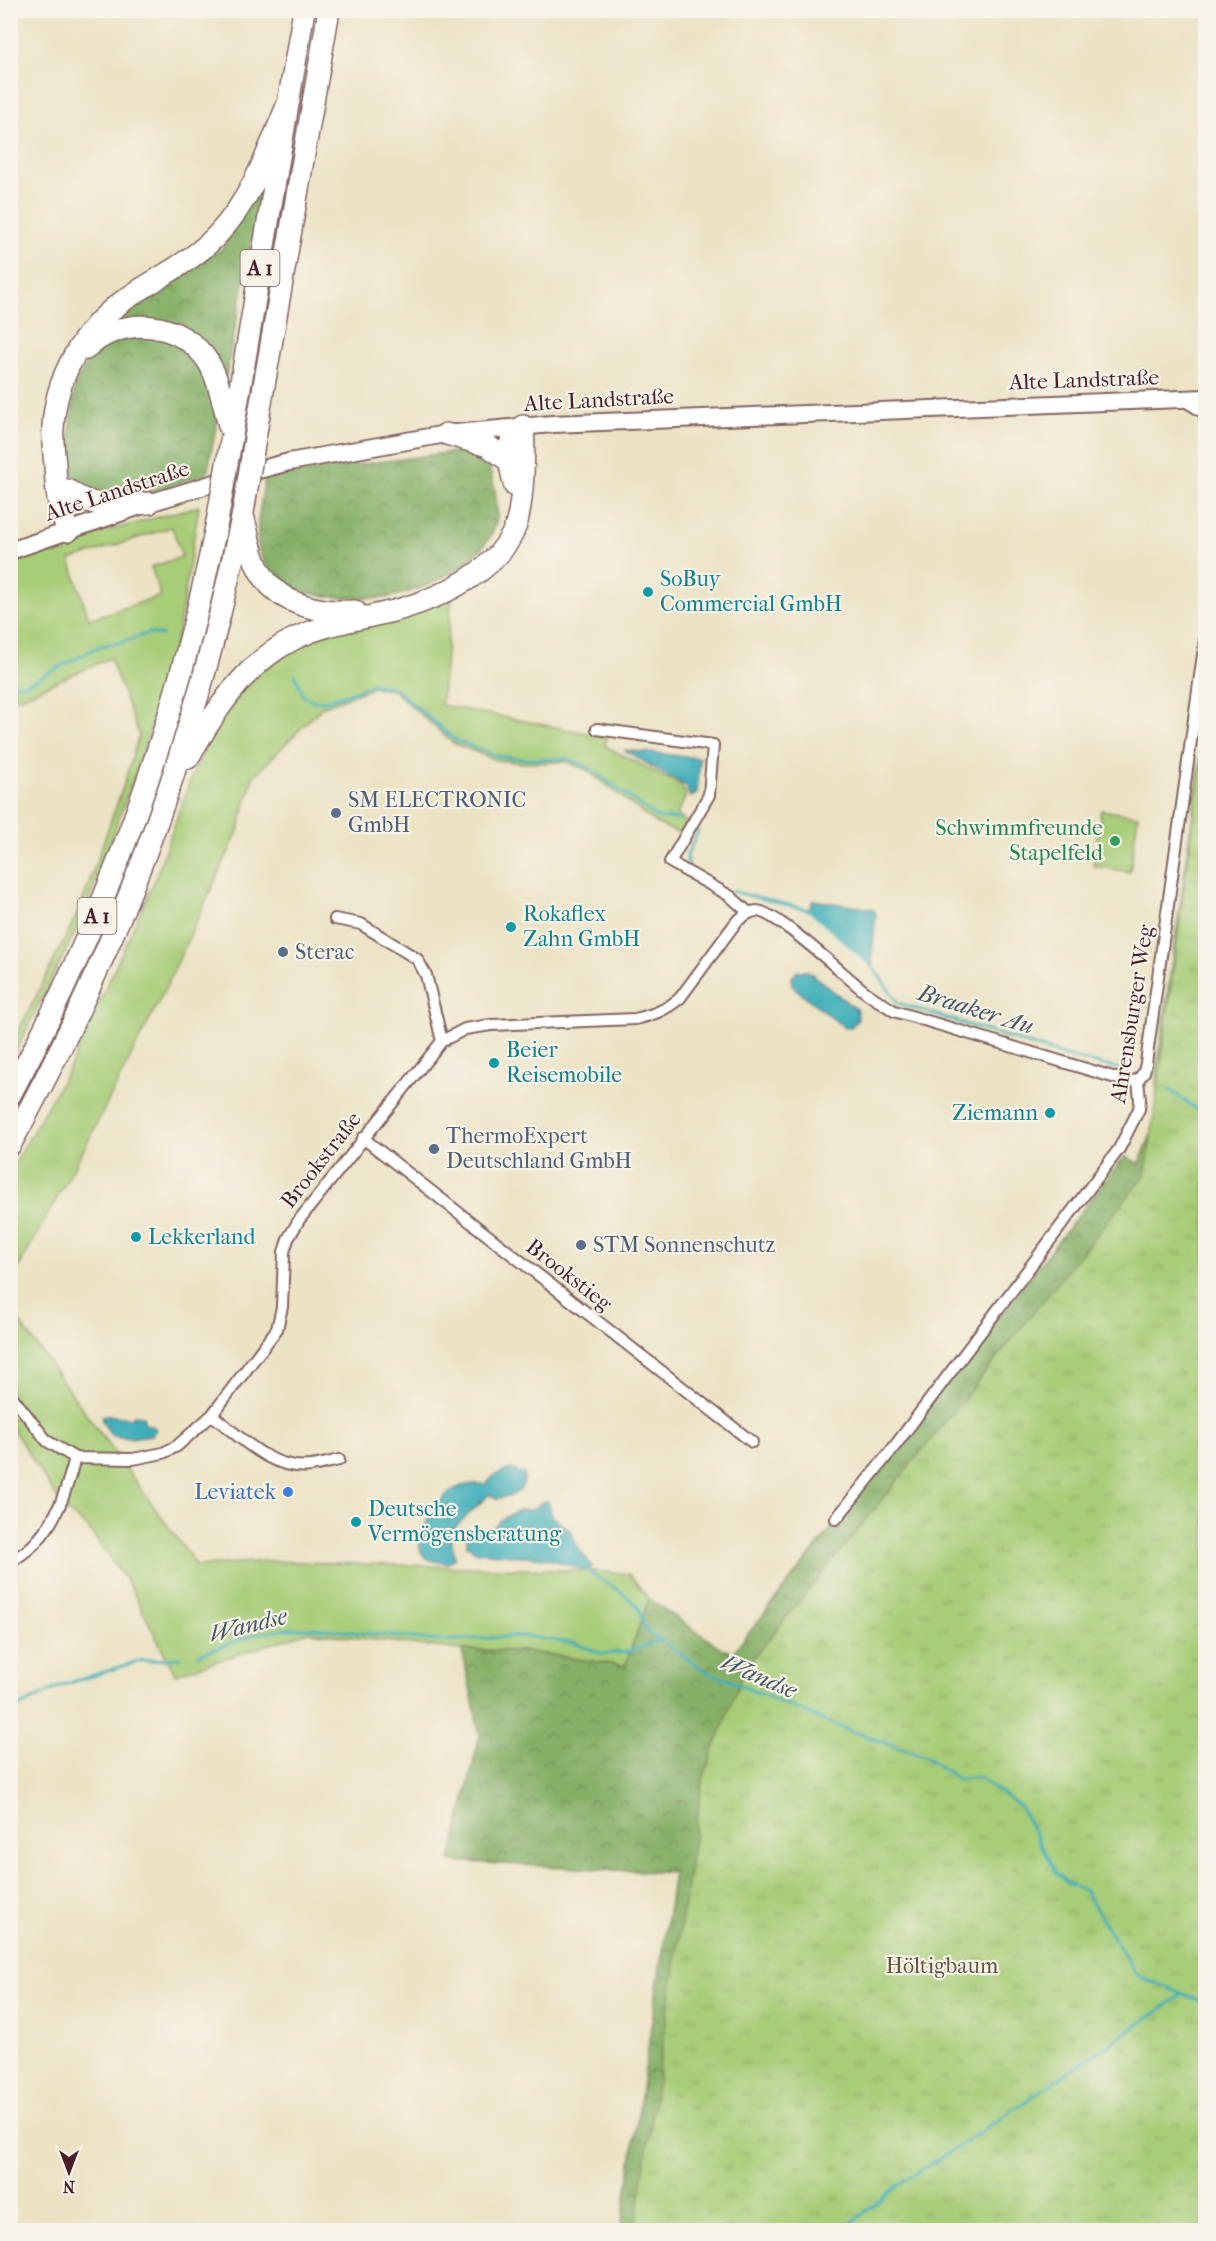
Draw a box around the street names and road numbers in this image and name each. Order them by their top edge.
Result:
road number: A 1 [240,250,280,286]
street label: Alte Landstraße [1007,364,1160,396]
street label: Alte Landstraße [522,383,675,417]
street label: Alte Landstraße [41,455,193,527]
road number: A 1 [78,898,116,934]
street label: Ahrensburger Weg [1105,923,1159,1106]
street label: Brookstraße [275,1106,367,1213]
street label: Brookstieg [521,1233,617,1317]

